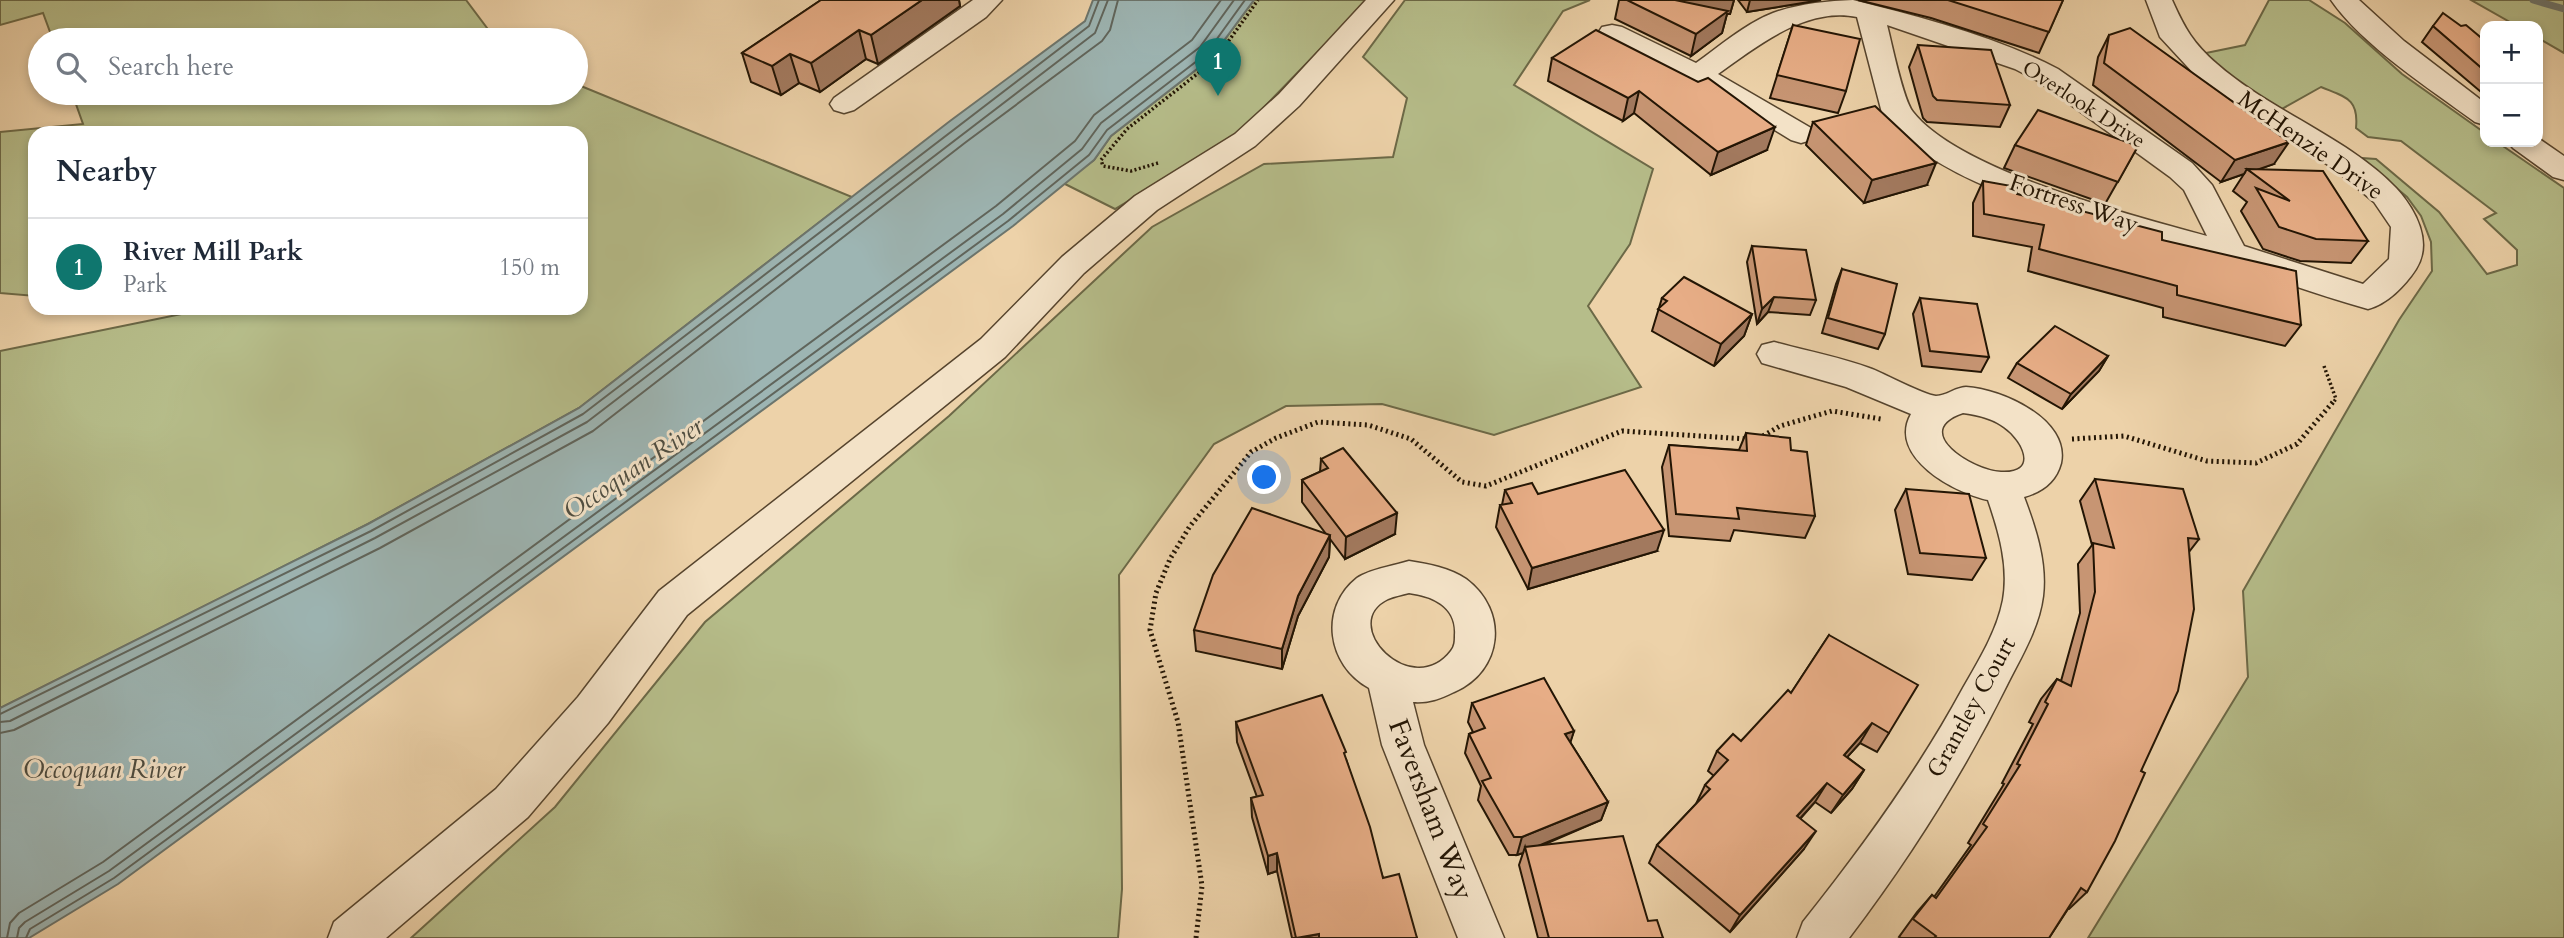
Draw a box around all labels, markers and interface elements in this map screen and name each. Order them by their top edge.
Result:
map controls [2480,21,2543,147]
button: + [2480,21,2543,84]
search box [28,28,588,105]
pin: 1 [1195,38,1241,96]
icon: search [52,48,90,86]
text: Search here [108,49,234,84]
street label: Overlook Drive [2016,54,2151,155]
street label: McHenzie Drive [2231,83,2390,208]
button: − [2480,84,2543,147]
text: Nearby [56,151,157,192]
street label: Fortress Way [2005,166,2143,241]
text: River Mill Park [123,234,303,269]
text: 1 [73,252,85,283]
text: 150 m [499,252,560,283]
text: Park [123,269,167,300]
water label: Occoquan River [556,408,711,528]
your location [1247,460,1281,494]
street label: Grantley Court [1919,631,2024,784]
street label: Faversham Way [1379,713,1483,906]
water label: Occoquan River [23,752,186,787]

